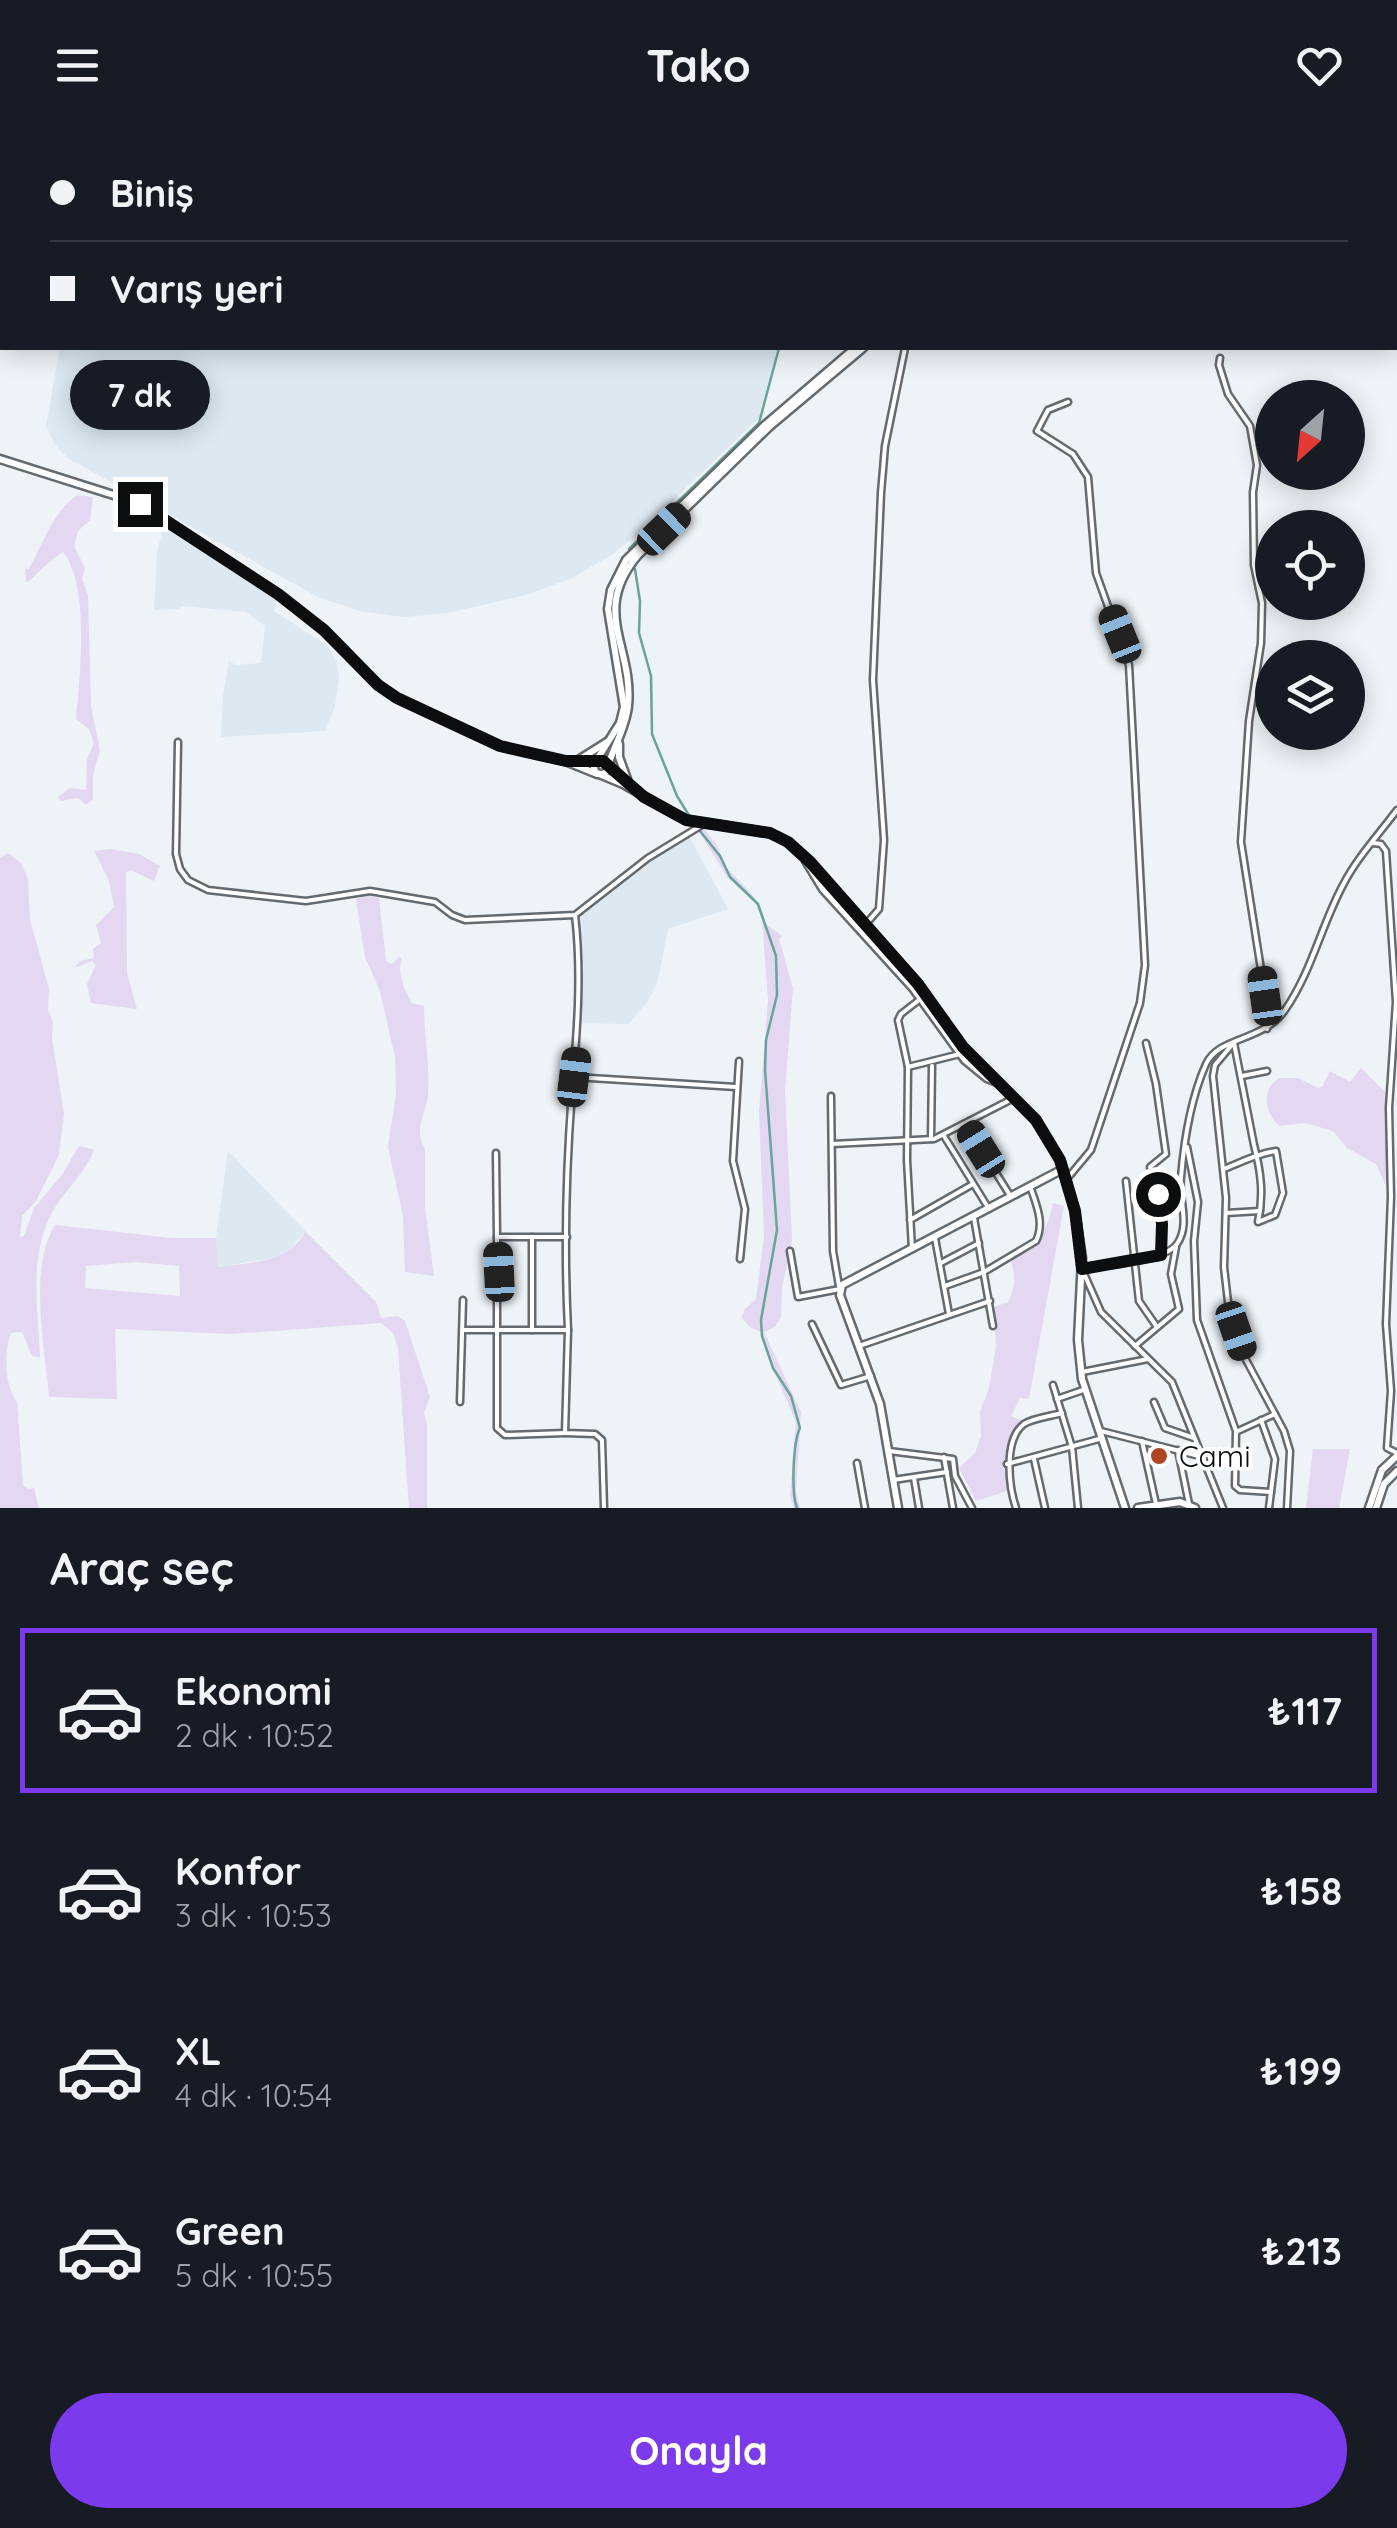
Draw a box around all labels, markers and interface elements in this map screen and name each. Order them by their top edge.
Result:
text: Tako [646,37,751,93]
icon: menu [50,38,105,93]
icon: heart [1292,38,1347,93]
text: Biniş [110,169,194,217]
text: Varış yeri [110,265,284,313]
callout: 7 dk [70,359,210,429]
text: 7 dk [108,375,172,415]
north arrow [1255,380,1365,490]
map controls [1255,380,1365,750]
route end [118,482,163,527]
car [632,497,696,561]
button: locate [1255,510,1365,620]
car [1095,601,1145,667]
button: layers [1255,640,1365,750]
car [1246,964,1284,1028]
car [555,1045,593,1109]
car [952,1116,1010,1182]
route start [1136,1172,1181,1217]
car [482,1241,516,1303]
car [1212,1298,1260,1364]
place label: Cami [1179,1437,1251,1475]
marker: Cami [1148,1445,1170,1467]
text: Araç seç [50,1540,234,1596]
icon: car [55,1666,145,1756]
text: Ekonomi [175,1667,332,1715]
text: ₺117 [1268,1687,1342,1735]
text: 2 dk · 10:52 [175,1715,334,1755]
icon: car [55,1846,145,1936]
text: Konfor [175,1847,301,1895]
text: ₺158 [1260,1867,1342,1915]
text: 3 dk · 10:53 [175,1895,332,1935]
icon: car [55,2026,145,2116]
text: XL [175,2027,221,2075]
text: ₺199 [1260,2047,1342,2095]
text: 4 dk · 10:54 [175,2075,332,2115]
icon: car [55,2206,145,2296]
text: Green [175,2207,285,2255]
text: ₺213 [1261,2227,1342,2275]
text: 5 dk · 10:55 [175,2255,333,2295]
button: Onayla [50,2393,1347,2508]

